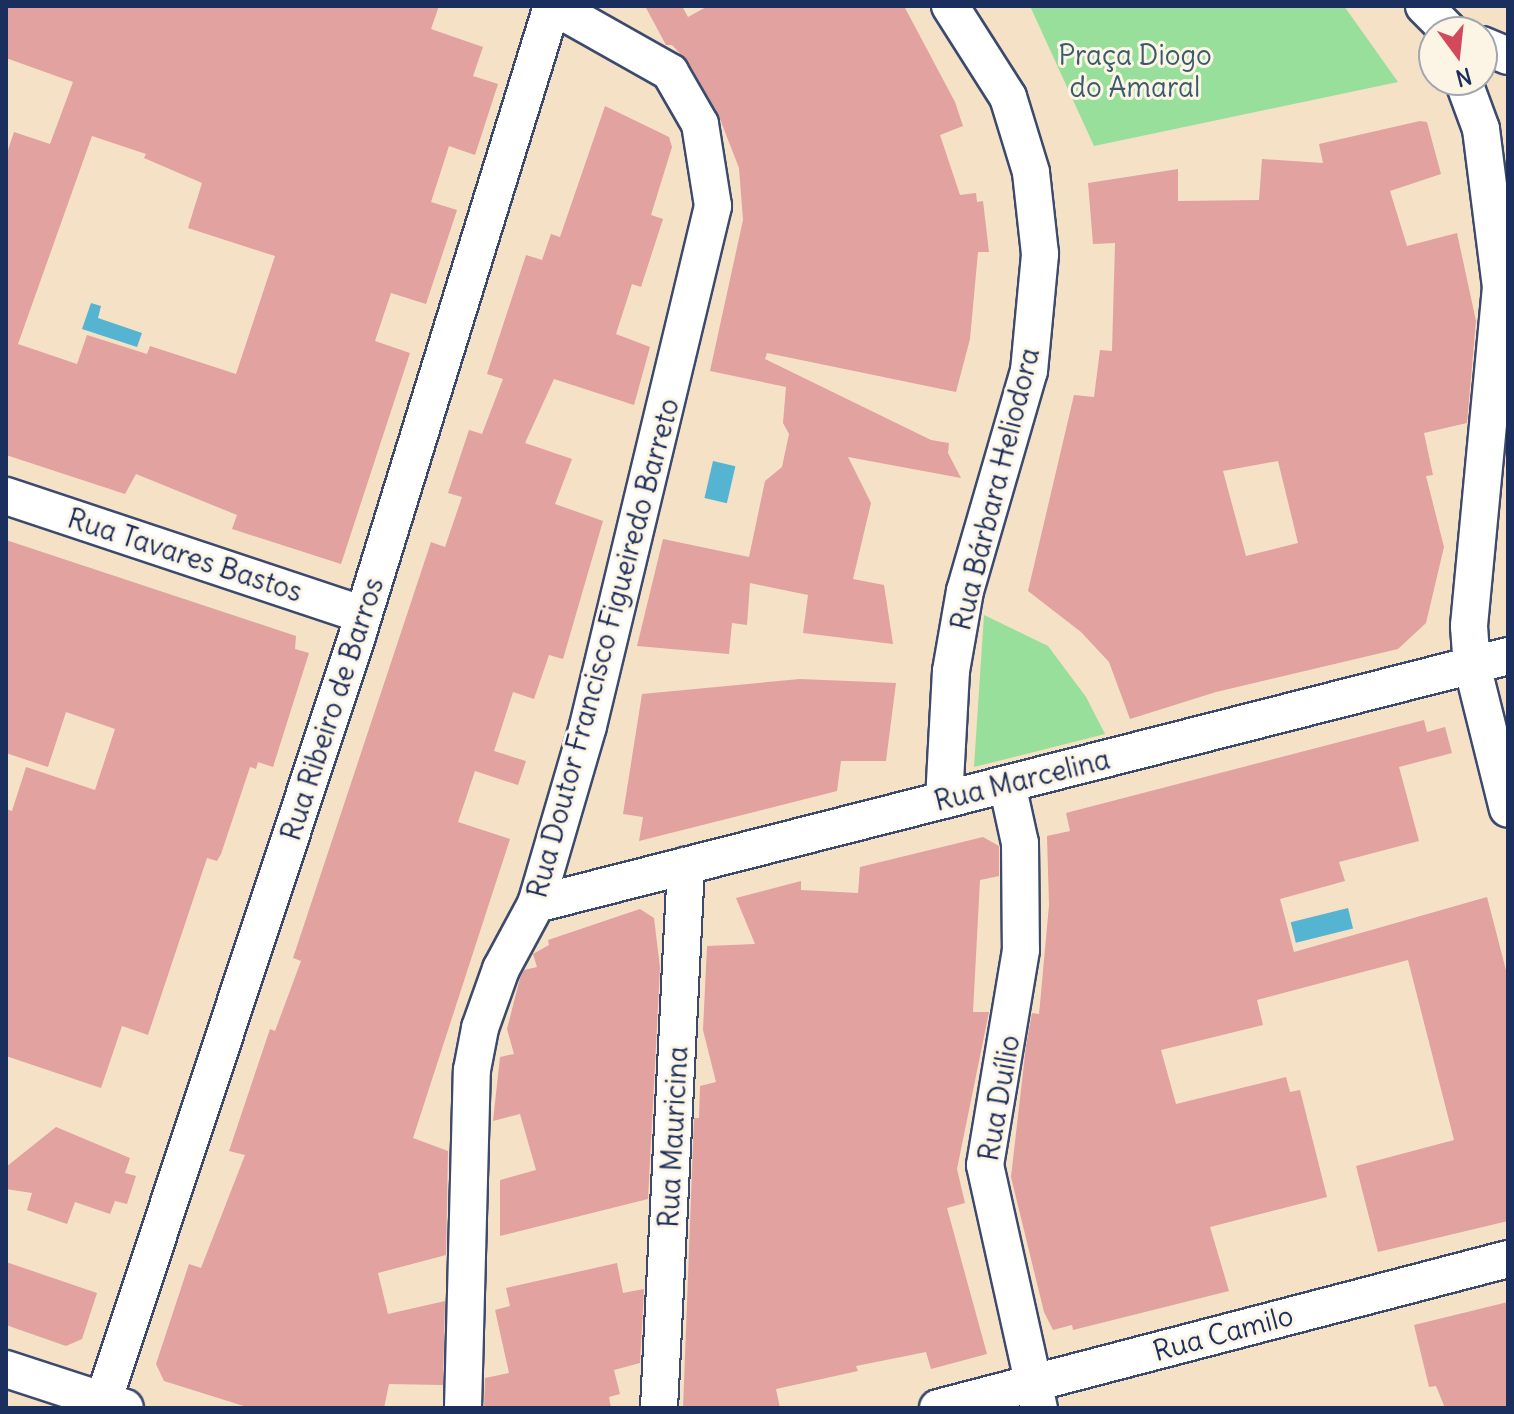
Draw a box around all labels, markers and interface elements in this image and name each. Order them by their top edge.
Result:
north arrow [1418,16,1498,96]
park label: Praça Diogo do Amaral [1058,38,1212,104]
text: N [1453,62,1475,93]
street label: Rua Bárbara Heliodora [944,344,1046,634]
street label: Rua Doutor Francisco Figueiredo Barreto [520,395,686,901]
street label: Rua Tavares Bastos [63,501,307,609]
street label: Rua Ribeiro de Barros [274,573,390,845]
street label: Rua Marcelina [931,742,1113,818]
street label: Rua Duílio [971,1032,1027,1164]
street label: Rua Mauricina [651,1045,695,1229]
street label: Rua Camilo [1149,1298,1297,1368]

